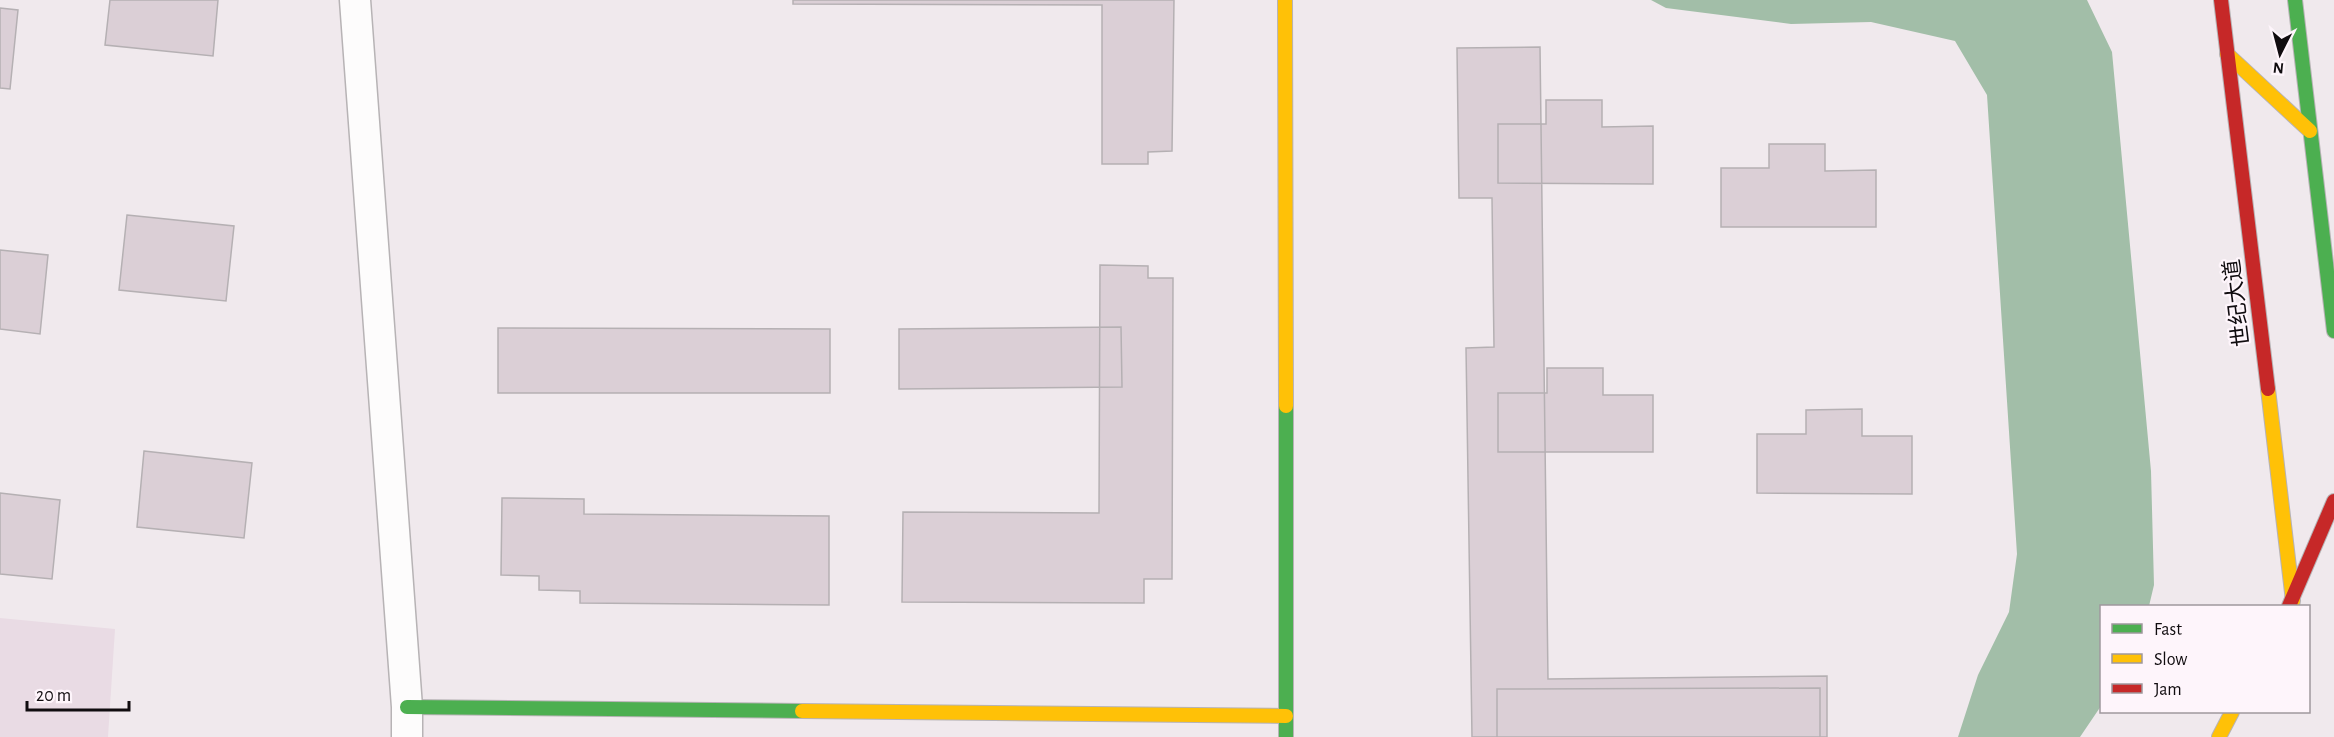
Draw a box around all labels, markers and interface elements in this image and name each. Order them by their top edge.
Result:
north arrow [2250,24,2310,84]
text: N [2272,59,2285,76]
street label: 世纪大道 [2220,258,2253,348]
legend [2100,605,2310,713]
text: Fast [2154,621,2182,639]
text: Slow [2154,651,2187,669]
scale bar [27,674,129,712]
text: Jam [2154,681,2182,699]
text: 20 m [36,687,71,705]

